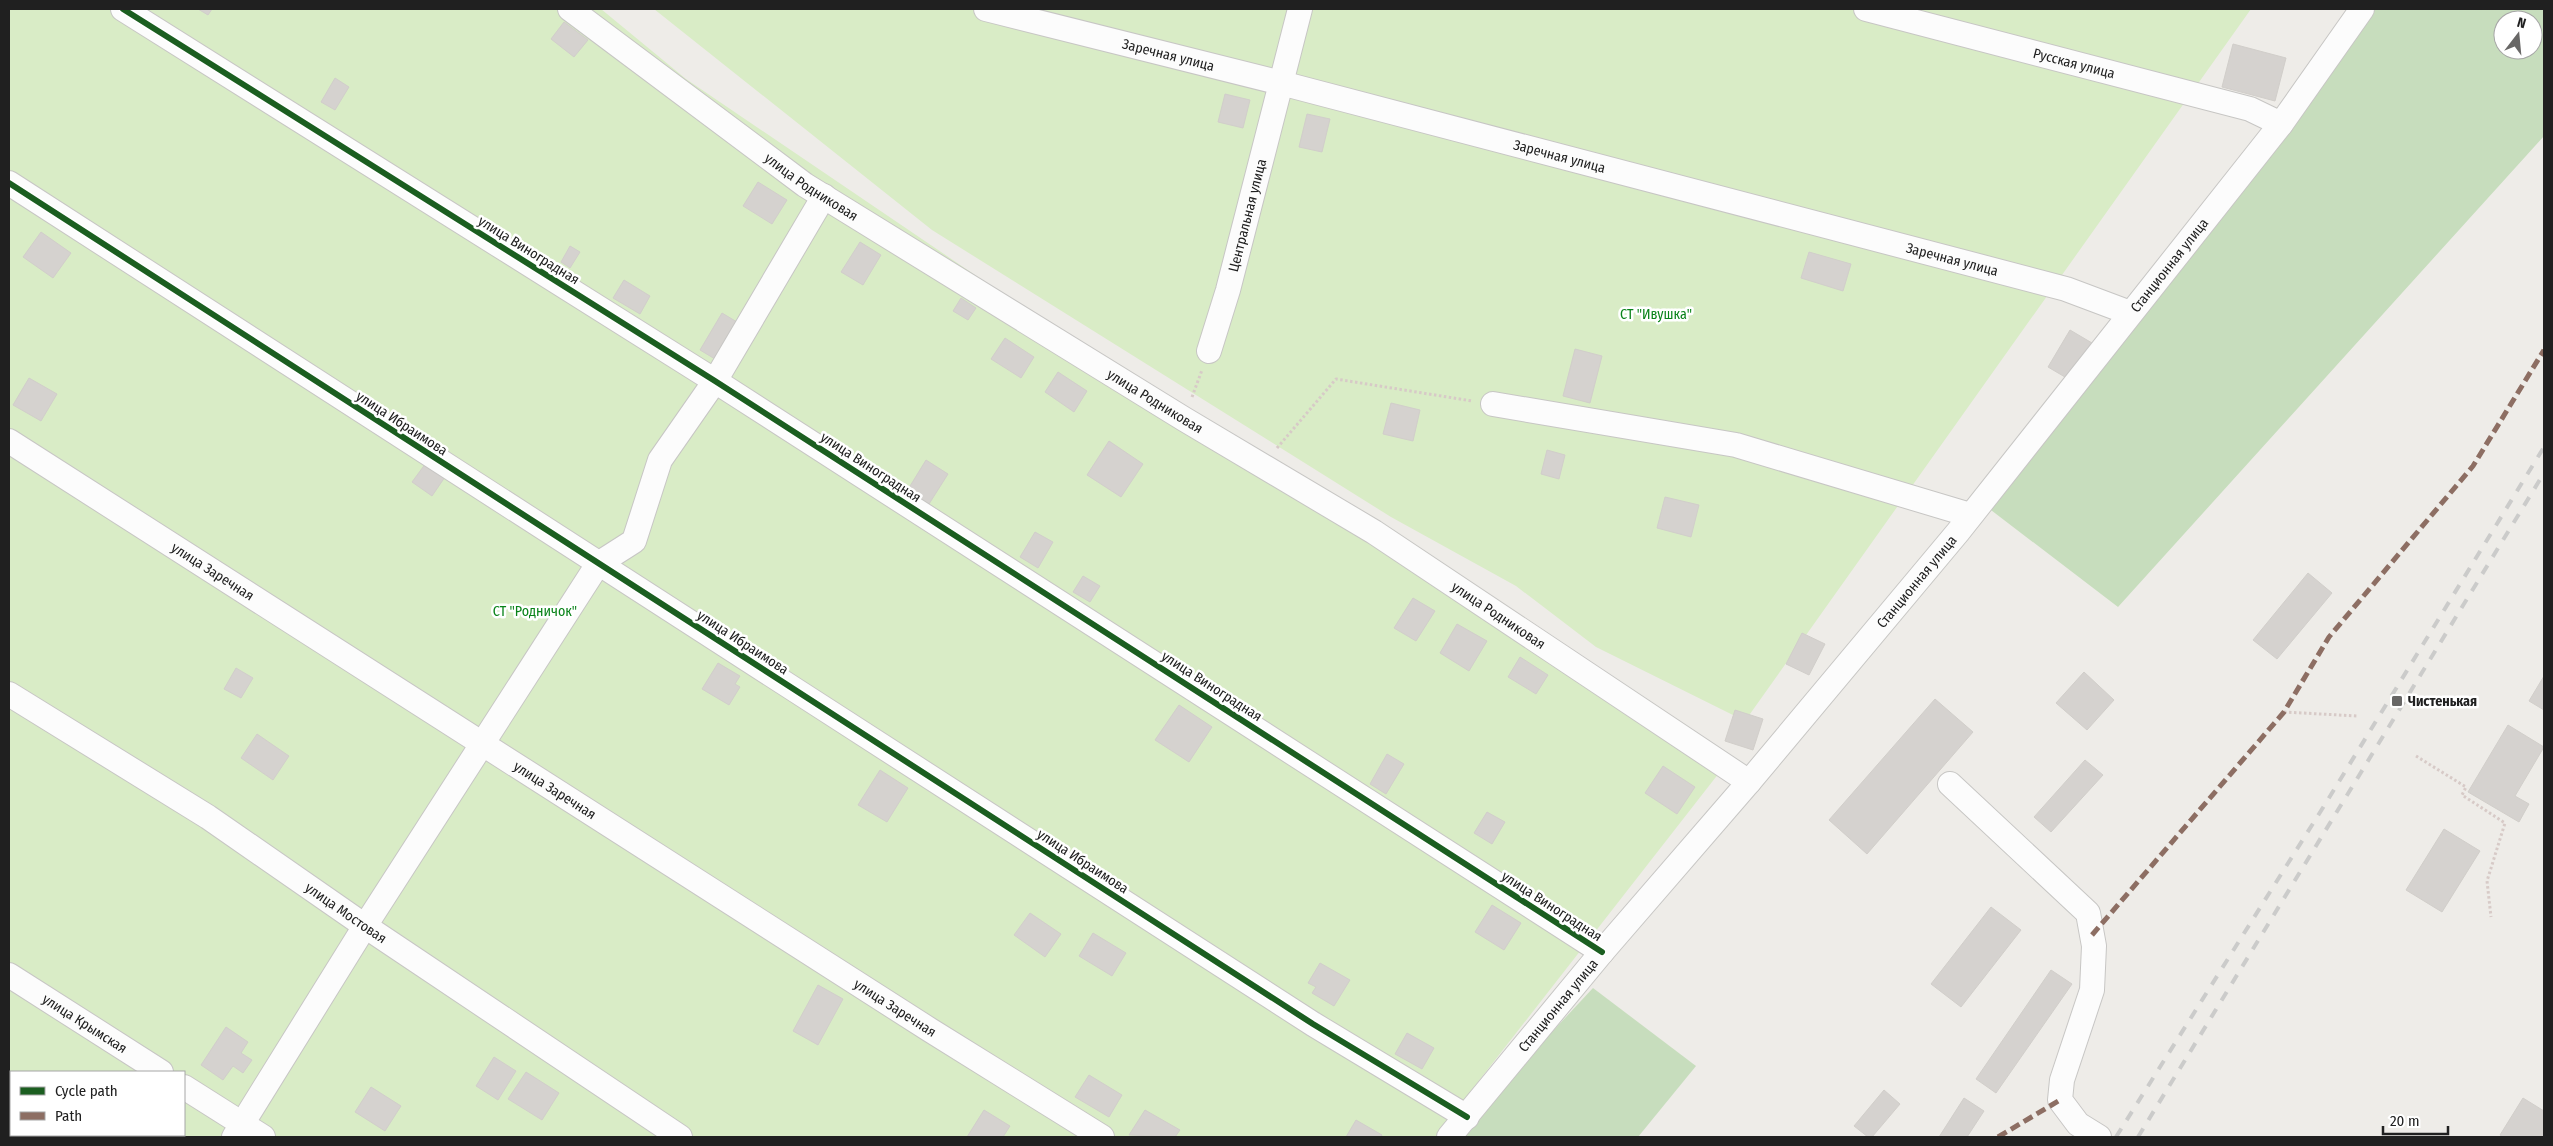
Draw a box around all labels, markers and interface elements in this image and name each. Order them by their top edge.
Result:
north arrow [2493,10,2543,60]
text: N [2515,14,2528,32]
street label: Заречная улица [1120,35,1216,75]
street label: Русская улица [2031,45,2117,82]
street label: Заречная улица [1511,136,1607,177]
street label: улица Родниковая [761,150,861,225]
street label: Центральная улица [1225,157,1270,274]
street label: улица Виноградная [475,212,583,288]
street label: Станционная улица [2127,215,2212,316]
street label: Заречная улица [1904,239,2000,280]
park label: СТ "Ивушка" [1620,306,1692,323]
street label: улица Родниковая [1104,366,1206,437]
street label: улица Ибраимова [353,388,451,459]
street label: улица Виноградная [817,429,924,506]
street label: Станционная улица [1873,532,1961,632]
street label: улица Заречная [168,539,257,604]
street label: улица Родниковая [1448,578,1549,653]
park label: СТ "Родничок" [493,603,577,620]
street label: улица Ибраимова [694,607,792,678]
street label: улица Виноградная [1158,648,1265,725]
place label: Чистенькая [2408,693,2477,710]
marker: Чистенькая [2390,694,2404,708]
street label: улица Заречная [510,758,599,823]
street label: улица Ибраимова [1034,826,1132,897]
street label: улица Виноградная [1498,868,1605,945]
street label: улица Мостовая [302,879,390,947]
street label: Станционная улица [1515,956,1602,1055]
street label: улица Заречная [851,976,939,1041]
street label: улица Крымская [39,990,130,1057]
legend [10,1071,185,1136]
text: Cycle path [55,1082,118,1100]
scale bar [2383,1104,2448,1136]
text: Path [55,1107,82,1125]
text: 20 m [2390,1112,2420,1130]

